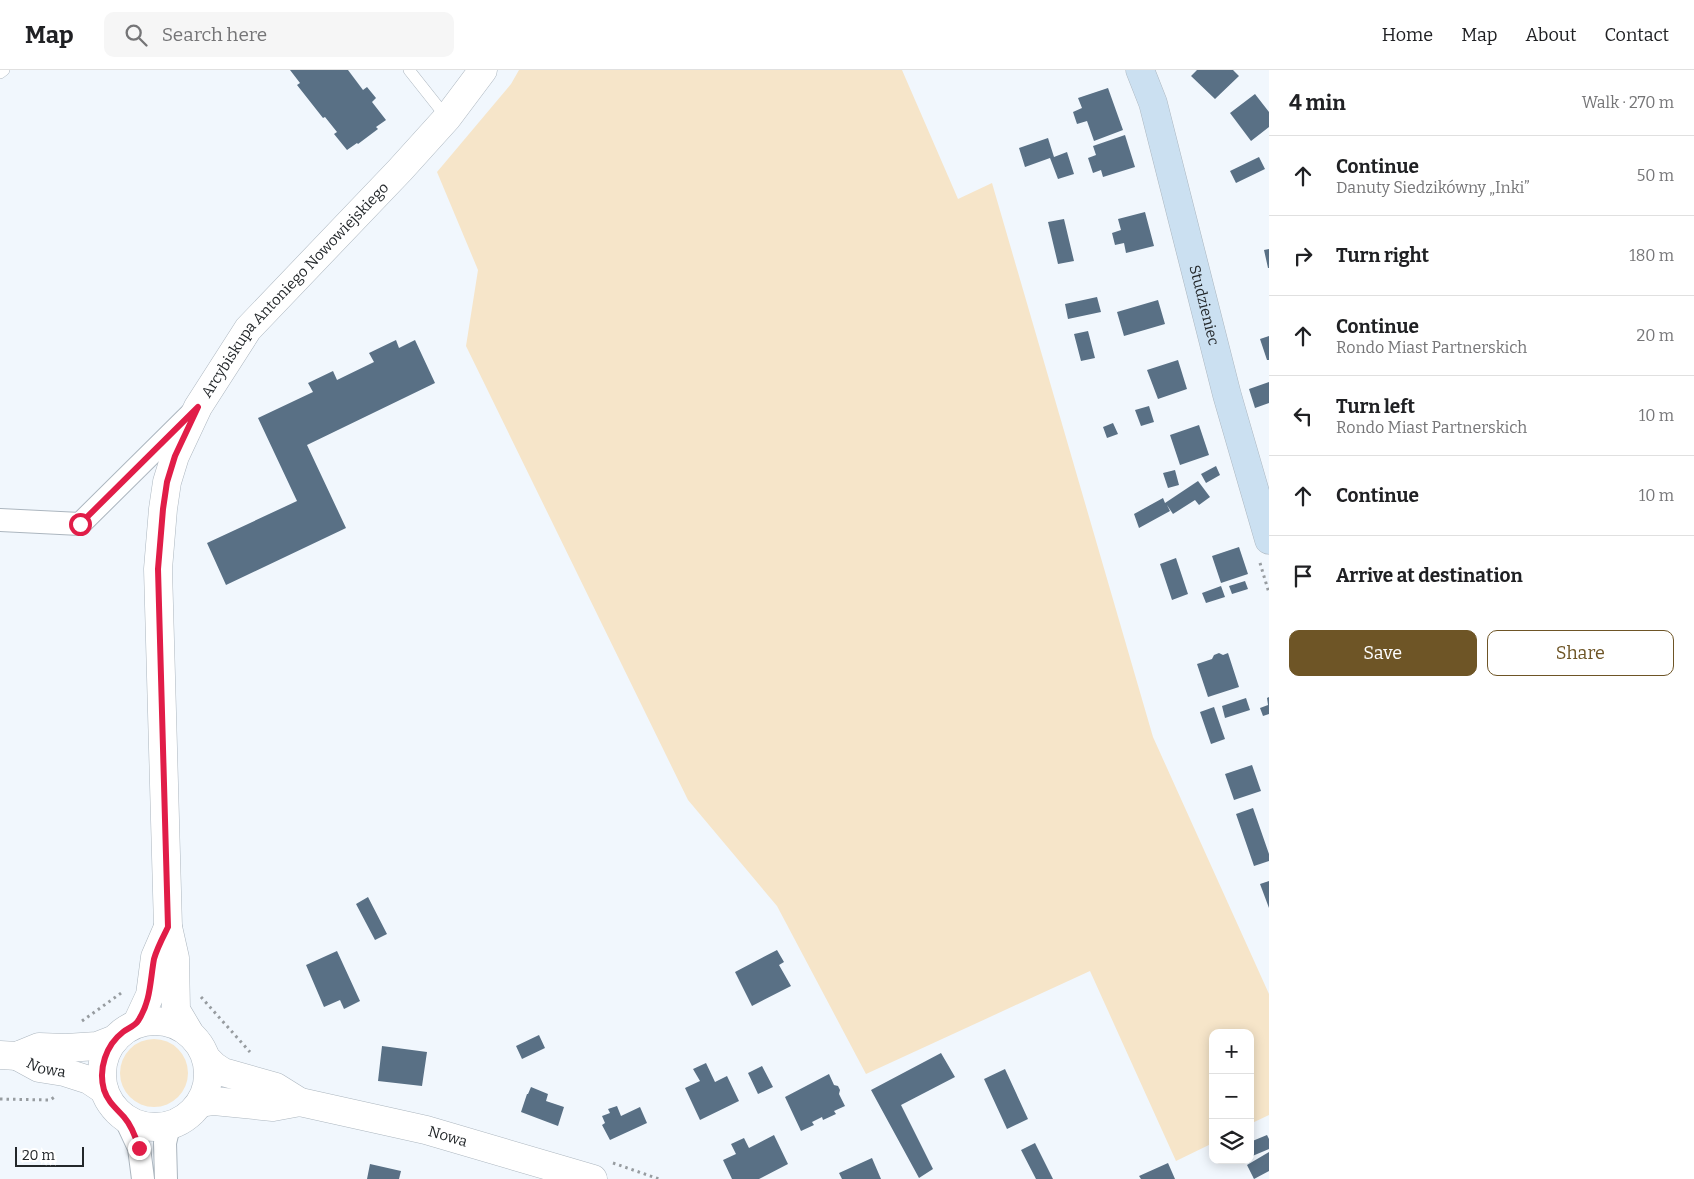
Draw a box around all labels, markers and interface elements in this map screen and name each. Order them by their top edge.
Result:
search box [104,12,454,57]
text: Map [25,21,74,49]
icon: search [122,21,150,49]
text: Search here [162,23,267,46]
text: Home [1382,24,1433,46]
text: Map [1461,24,1497,46]
text: About [1525,24,1576,46]
text: Contact [1604,24,1669,46]
text: 4 min [1289,90,1346,116]
text: Walk · 270 m [1582,93,1674,112]
text: Continue [1336,155,1419,178]
icon: ahead [1289,162,1317,190]
text: 50 m [1637,166,1674,185]
street label: Arcybiskupa Antoniego Nowowiejskiego [197,178,392,401]
text: Danuty Siedzikówny „Inki” [1336,178,1530,197]
icon: right [1289,242,1317,270]
text: Turn right [1336,244,1429,267]
text: 180 m [1629,246,1674,265]
street label: Studzieniec [1185,263,1223,348]
text: Continue [1336,315,1419,338]
icon: ahead [1289,322,1317,350]
text: 20 m [1637,326,1674,345]
text: Rondo Miast Partnerskich [1336,338,1527,357]
text: Turn left [1336,395,1415,418]
icon: left [1289,402,1317,430]
text: 10 m [1639,406,1674,425]
text: Rondo Miast Partnerskich [1336,418,1527,437]
icon: ahead [1289,482,1317,510]
text: Continue [1336,484,1419,507]
text: 10 m [1639,486,1674,505]
route start [69,513,92,536]
icon: arrive [1289,562,1317,590]
text: Arrive at destination [1336,564,1523,587]
button: Save [1289,630,1477,676]
button: Share [1487,630,1674,676]
map controls [1209,1029,1254,1164]
button: + [1209,1029,1254,1074]
street label: Nowa [23,1054,67,1081]
button: − [1209,1074,1254,1119]
button: layers [1209,1119,1254,1164]
street label: Nowa [426,1122,470,1151]
route end [128,1137,151,1160]
scale bar [15,1144,84,1167]
text: 20 m [22,1147,55,1164]

